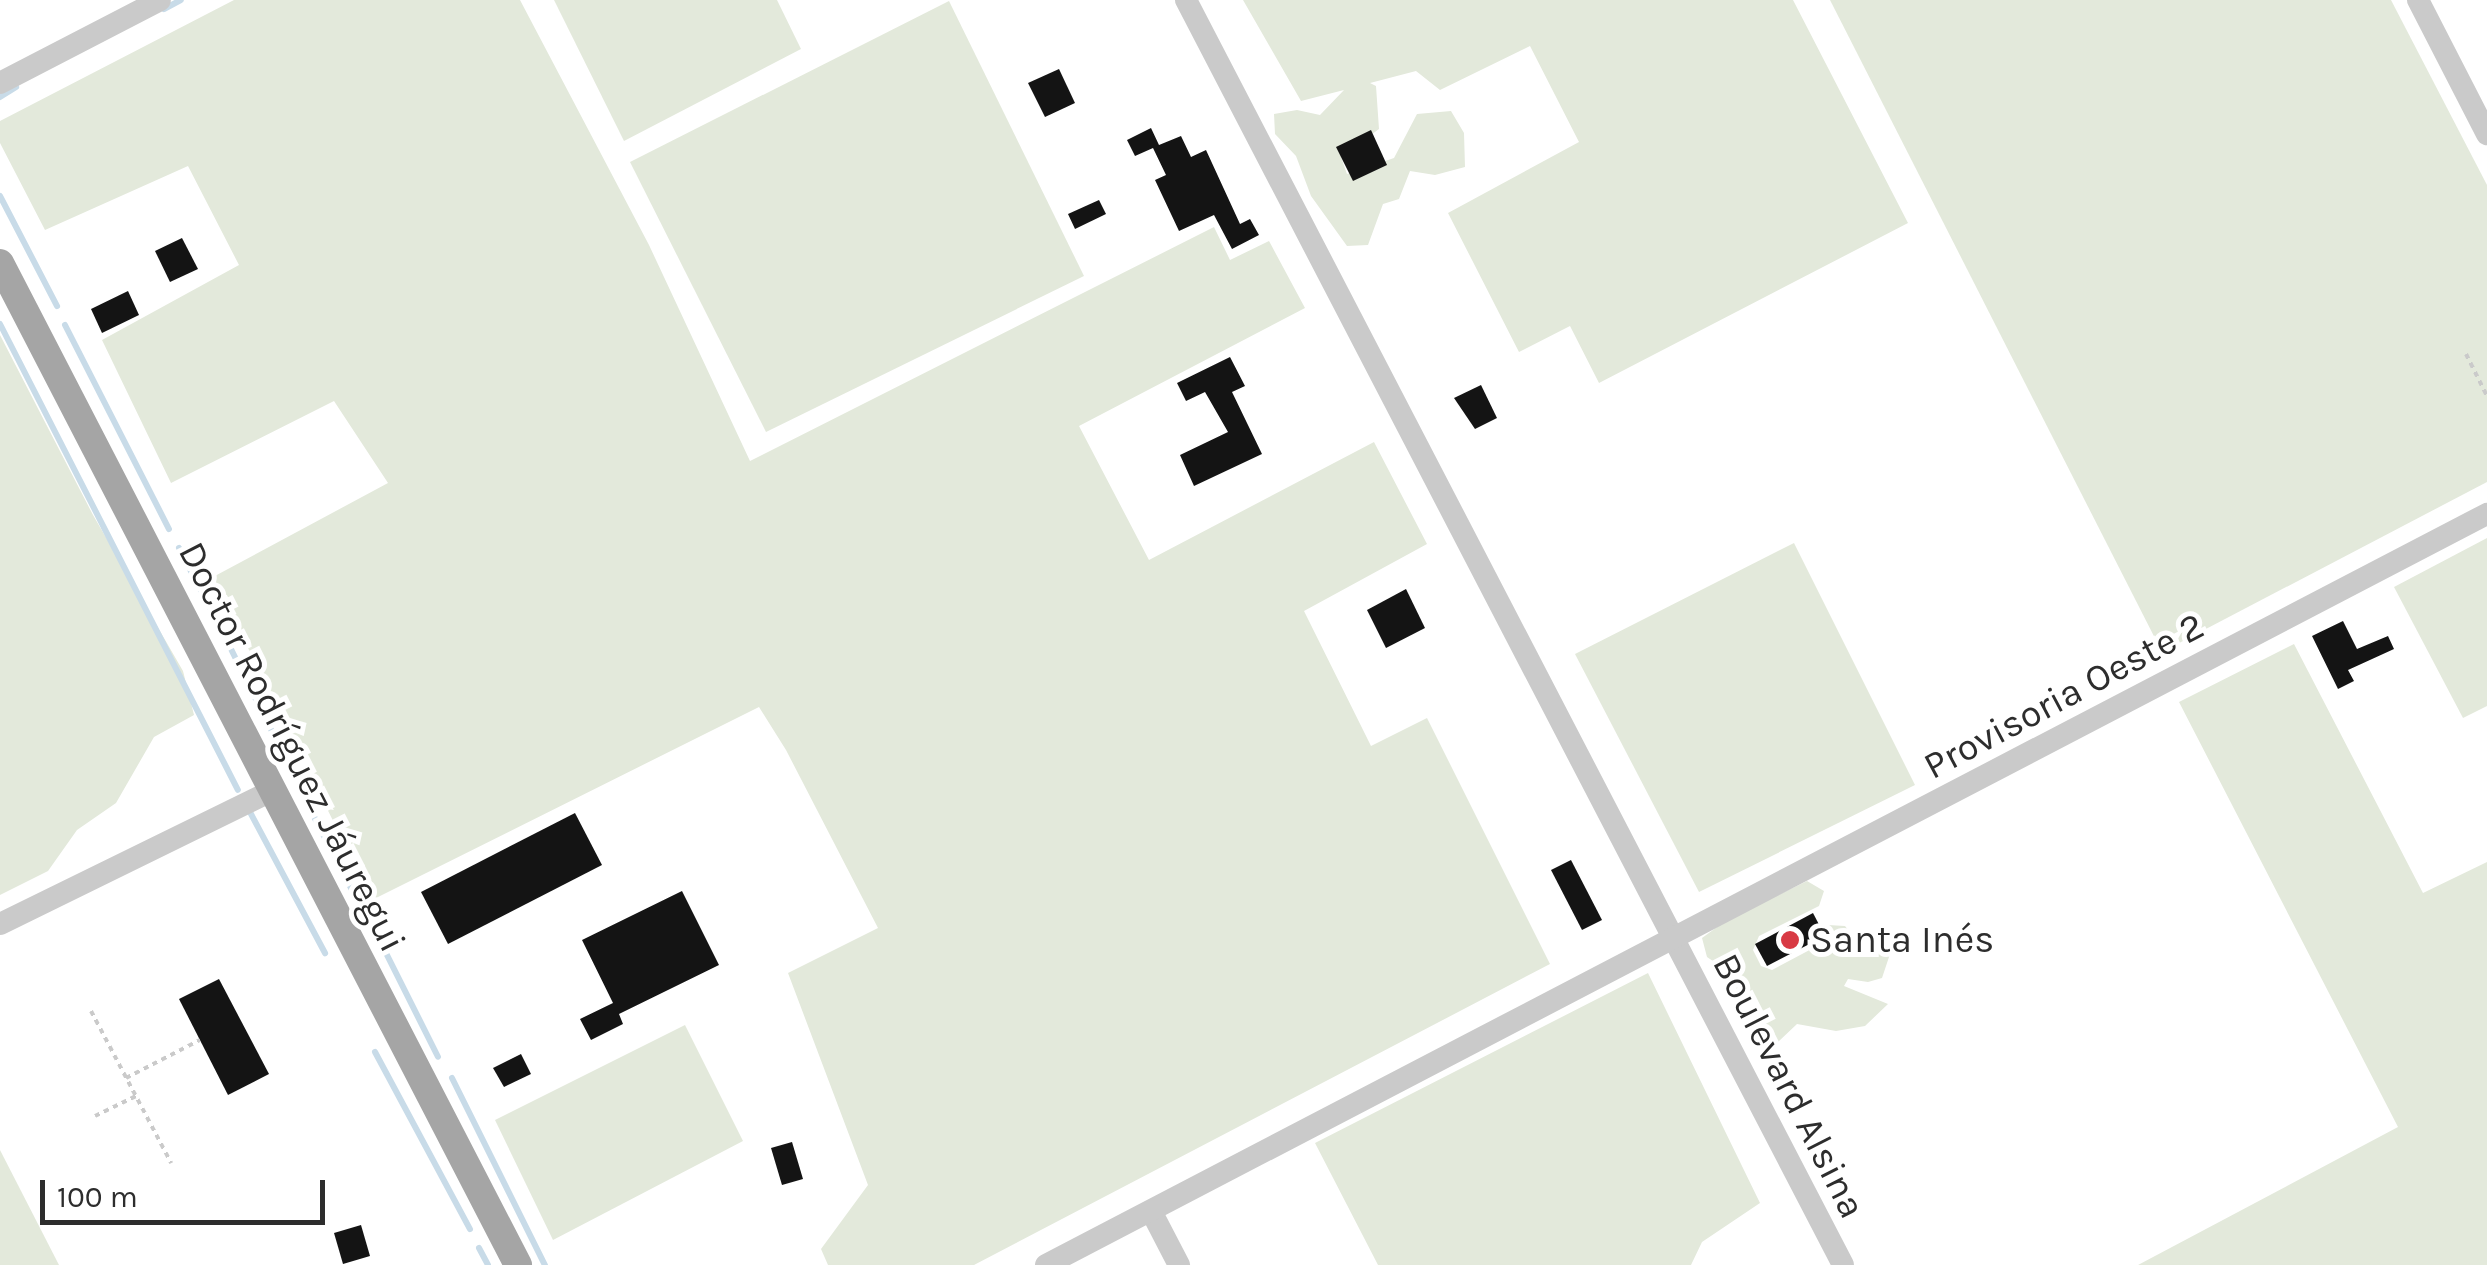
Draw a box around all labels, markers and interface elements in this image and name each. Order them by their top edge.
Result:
street label: Doctor Rodríguez Jáuregui [169,534,415,960]
street label: Provisoria Oeste 2 [1916,603,2212,789]
place label: Santa Inés [1810,917,1994,963]
marker: Santa Inés [1779,929,1801,951]
street label: Boulevard Alsina [1703,946,1875,1226]
scale bar [45,1160,330,1222]
text: 100 m [57,1179,138,1215]

